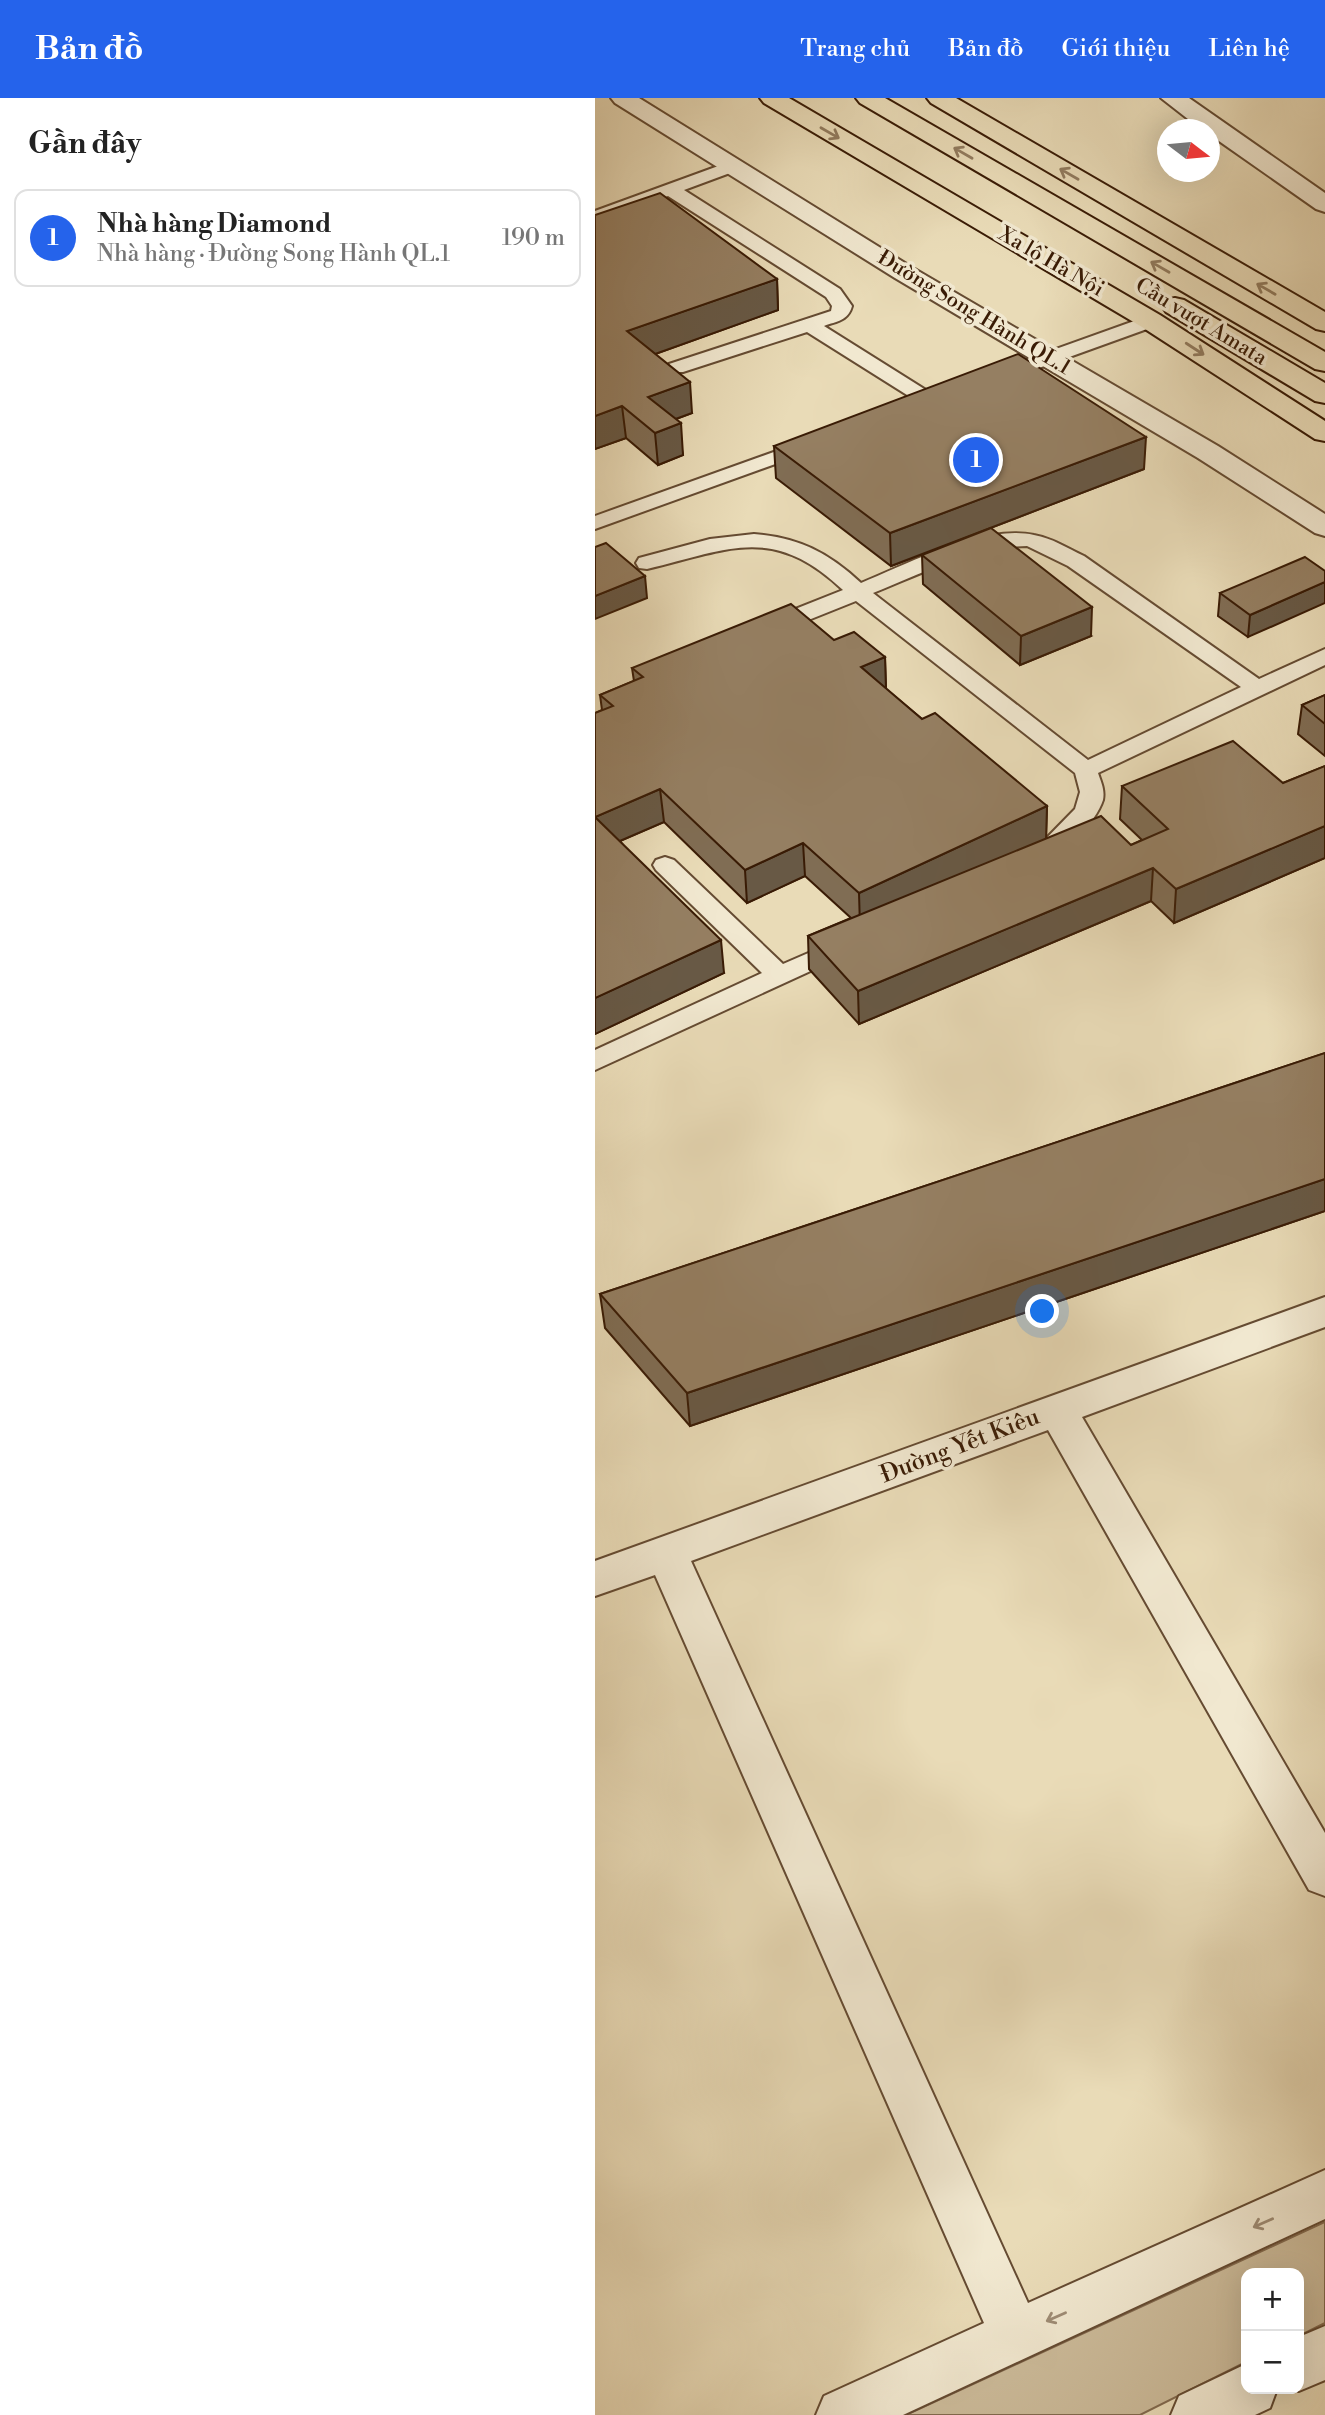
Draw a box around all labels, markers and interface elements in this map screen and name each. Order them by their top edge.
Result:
text: Bản đồ [35,29,143,70]
text: Trang chủ [800,34,910,64]
text: Bản đồ [948,34,1024,64]
text: Giới thiệu [1062,34,1170,64]
text: Liên hệ [1208,34,1290,64]
north arrow [1157,119,1220,182]
text: Gần đây [28,125,141,163]
one-way arrow [820,126,840,140]
one-way arrow [954,146,974,160]
one-way arrow [1060,167,1080,181]
text: Nhà hàng Diamond [97,208,331,240]
street label: Xa lộ Hà Nội [993,221,1109,303]
text: 1 [47,224,59,252]
text: 190 m [502,224,565,252]
text: Nhà hàng · Đường Song Hành QL.1 [97,240,450,268]
street label: Đường Song Hành QL.1 [873,245,1075,381]
one-way arrow [1150,260,1170,274]
street label: Cầu vượt Amata [1130,272,1272,372]
one-way arrow [1256,281,1276,295]
one-way arrow [1184,342,1204,356]
pin: 1 [953,434,999,486]
your location [1025,1294,1059,1328]
street label: Đường Yết Kiêu [876,1402,1044,1490]
one-way arrow [1253,2217,1274,2230]
map controls [1241,2268,1304,2394]
button: + [1241,2268,1304,2331]
one-way arrow [1045,2311,1067,2324]
button: − [1241,2331,1304,2394]

